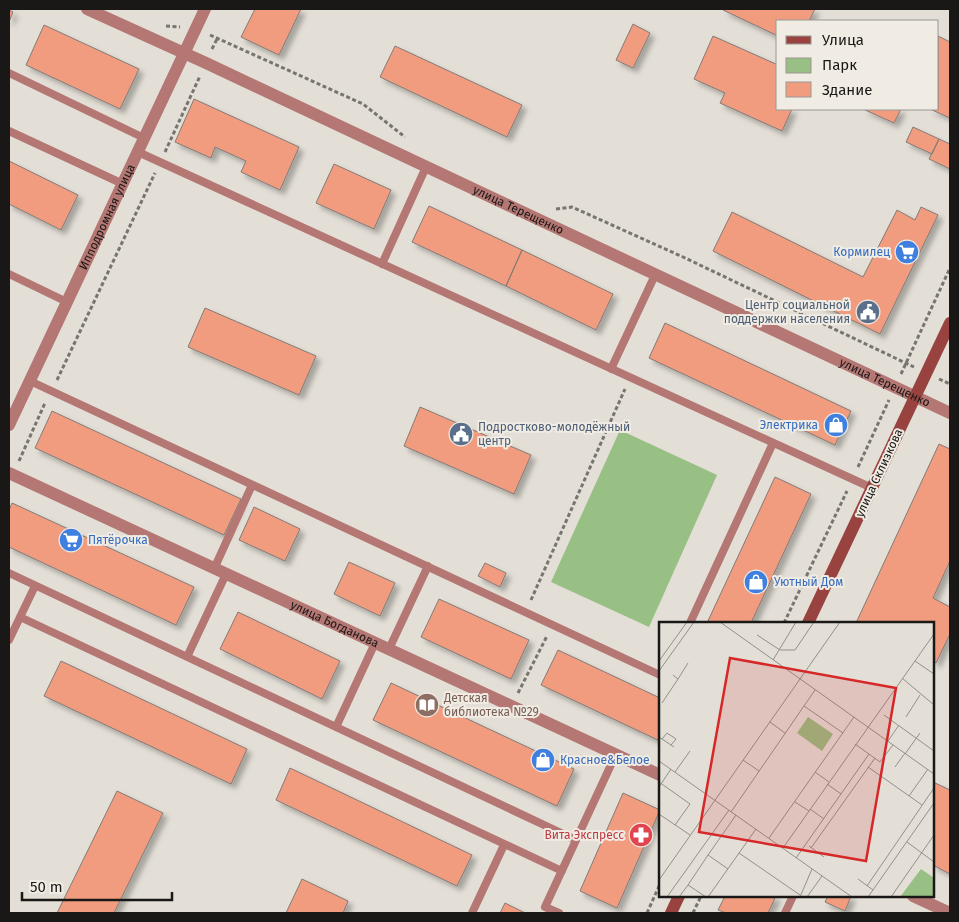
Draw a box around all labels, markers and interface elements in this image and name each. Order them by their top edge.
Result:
legend [776,20,939,110]
text: Улица [822,31,864,49]
text: Парк [822,56,857,74]
text: Здание [822,81,872,99]
street label: Ипподромная улица [76,162,138,272]
street label: улица Терещенко [471,183,566,237]
supermarket icon: Кормилец [894,239,920,265]
place label: Кормилец [833,245,890,259]
place label: Центр социальной поддержки населения [724,298,850,326]
public building icon: Центр социальной поддержки населения [855,299,881,325]
street label: улица Терещенко [837,355,933,410]
shop icon: Электрика [823,412,849,438]
place label: Электрика [760,418,818,432]
place label: Подростково-молодёжный центр [478,420,630,448]
public building icon: Подростково-молодёжный центр [448,421,474,447]
street label: улица Склизкова [852,427,906,519]
supermarket icon: Пятёрочка [58,527,84,553]
place label: Пятёрочка [88,533,148,547]
shop icon: Уютный Дом [743,569,769,595]
place label: Уютный Дом [774,575,843,589]
street label: улица Богданова [288,598,381,651]
inset map [659,622,934,897]
place label: Детская библиотека №29 [443,691,539,719]
library icon: Детская библиотека №29 [414,692,440,718]
shop icon: Красное&Белое [530,747,556,773]
place label: Красное&Белое [560,753,650,767]
pharmacy icon: Вита Экспресс [628,822,654,848]
place label: Вита Экспресс [545,828,624,842]
scale bar [22,870,172,902]
text: 50 m [30,878,63,896]

